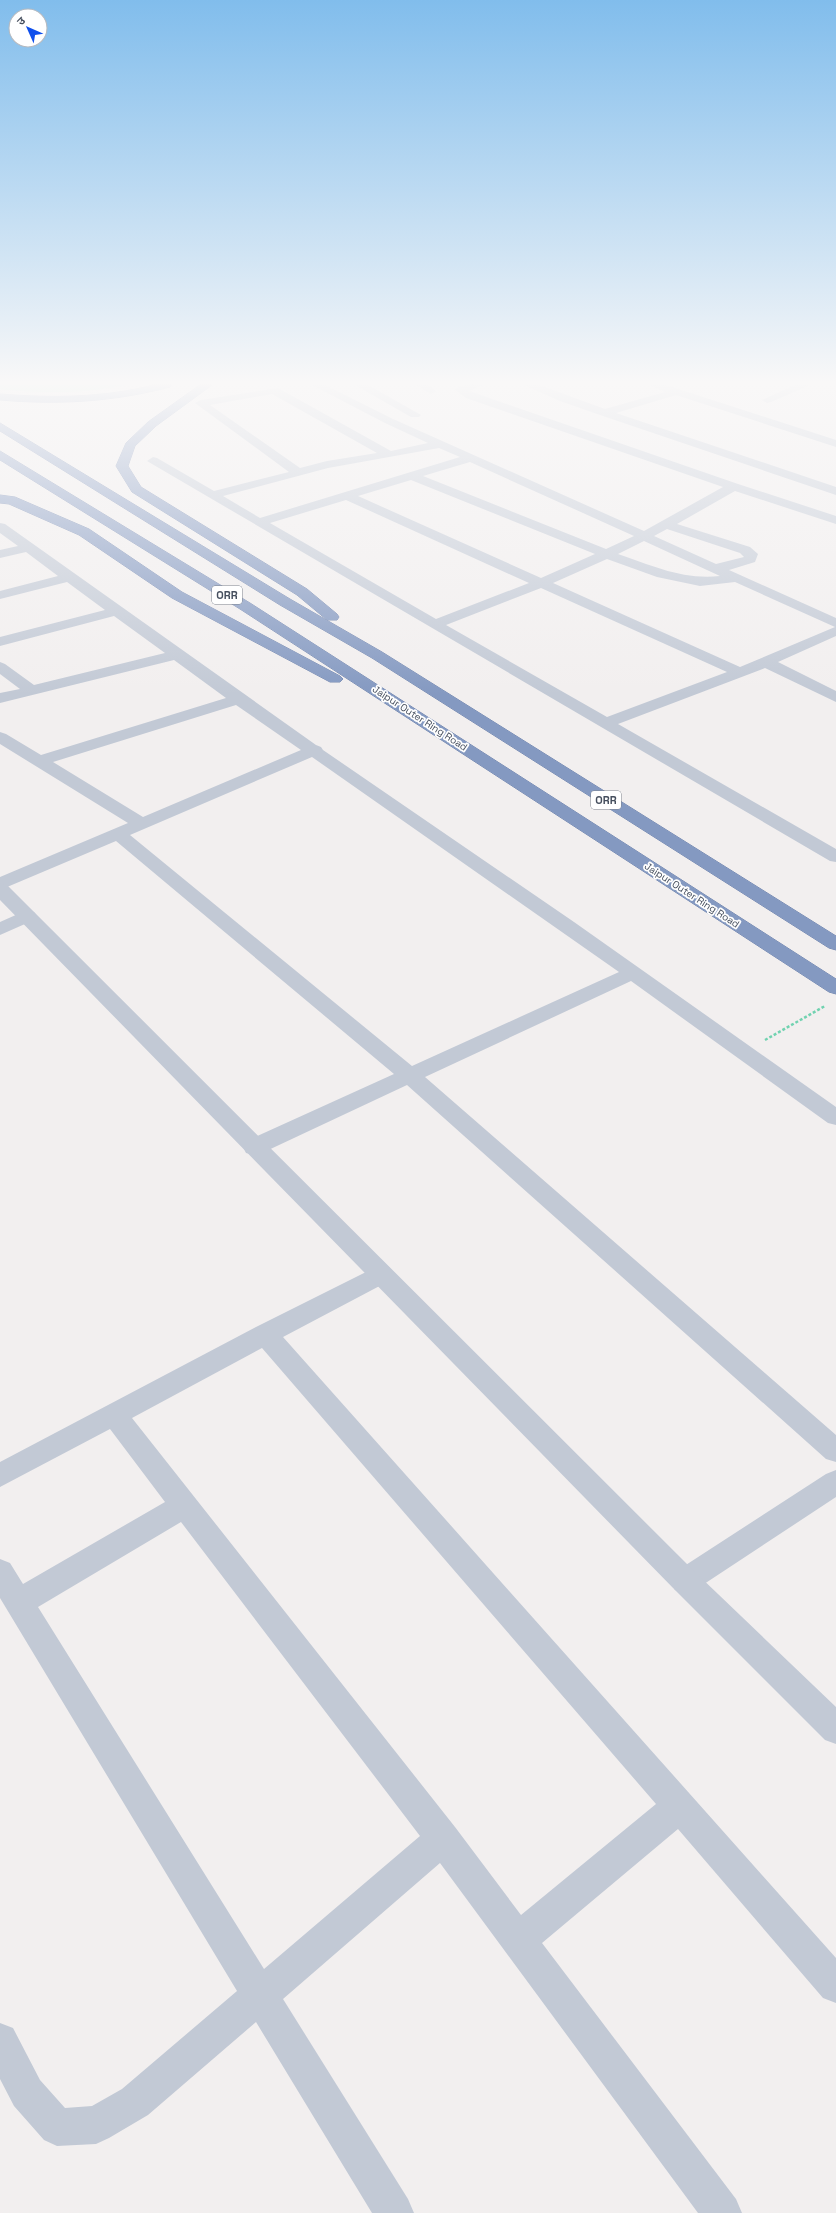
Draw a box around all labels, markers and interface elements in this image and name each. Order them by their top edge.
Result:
north arrow [8,8,48,48]
text: उ [14,13,29,28]
road number: ORR [212,586,242,604]
street label: Jaipur Outer Ring Road [370,682,470,754]
road number: ORR [591,791,621,809]
street label: Jaipur Outer Ring Road [642,859,742,931]

